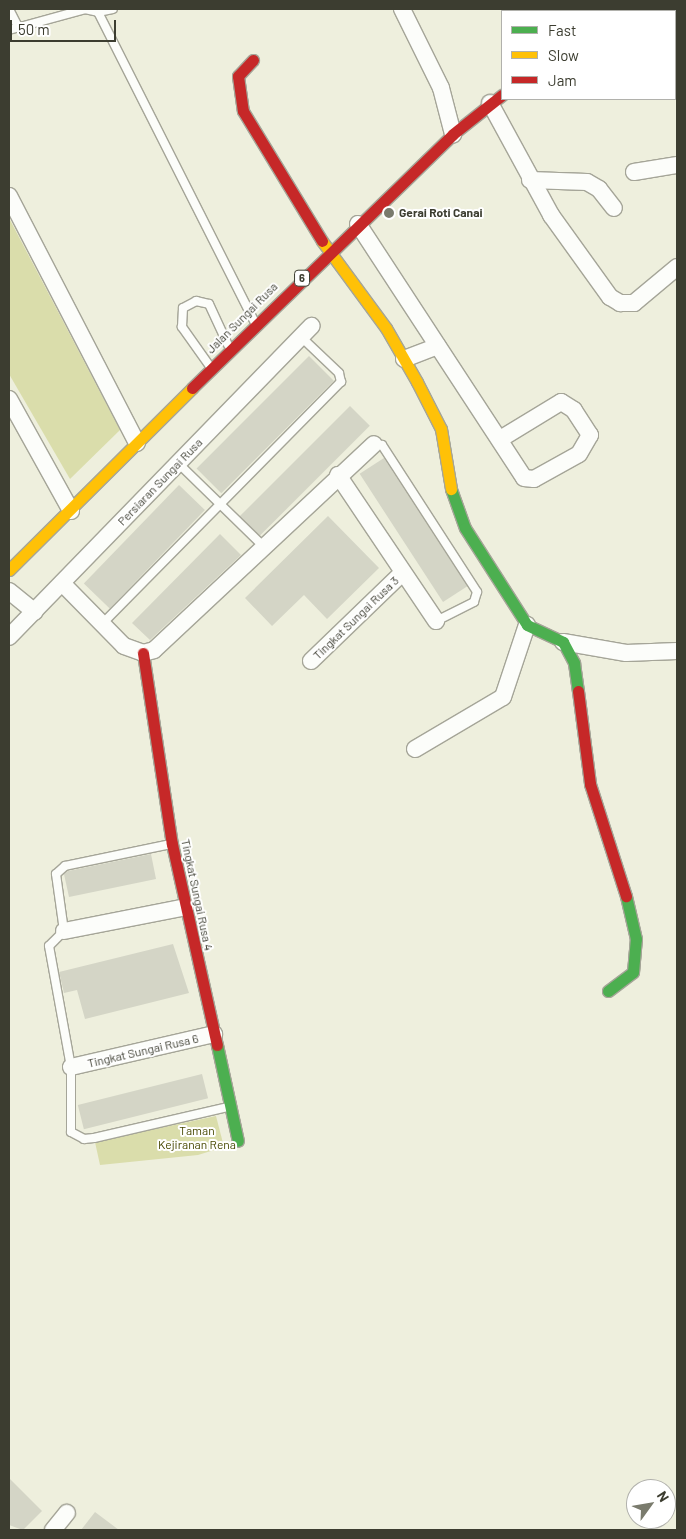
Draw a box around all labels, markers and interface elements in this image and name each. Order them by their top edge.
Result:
scale bar [12,10,119,42]
legend [501,10,676,100]
text: 50 m [18,20,50,38]
text: Fast [548,21,576,39]
text: Slow [548,46,579,64]
text: Jam [548,71,577,89]
place label: Gerai Roti Canai [399,206,483,220]
marker: Gerai Roti Canai [383,207,395,219]
road number: 6 [293,270,311,286]
street label: Jalan Sungai Rusa [204,280,280,356]
street label: Persiaran Sungai Rusa [115,435,205,529]
street label: Tingkat Sungai Rusa 3 [310,573,402,663]
street label: Tingkat Sungai Rusa 4 [178,838,216,952]
street label: Tingkat Sungai Rusa 6 [86,1031,200,1071]
park label: Taman Kejiranan Rena [158,1124,236,1152]
north arrow [626,1479,676,1529]
text: N [654,1488,673,1505]

